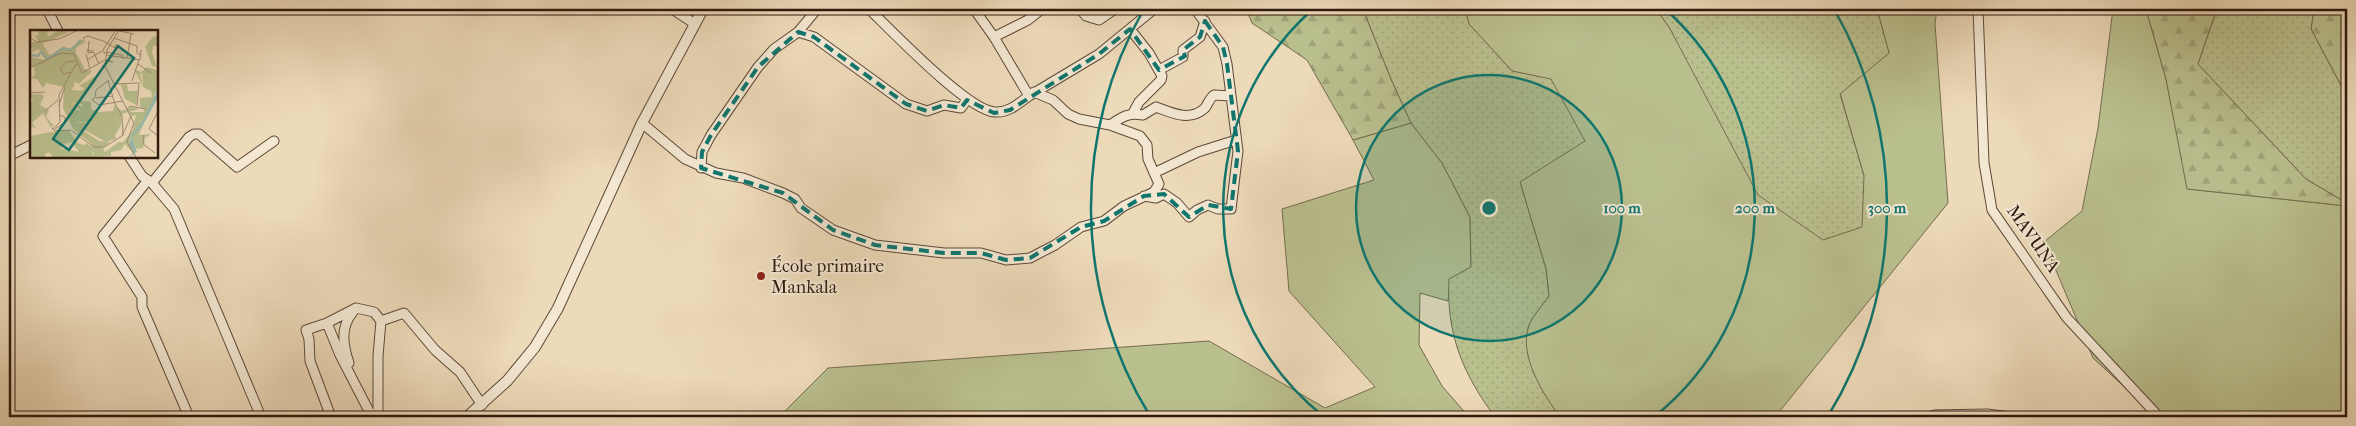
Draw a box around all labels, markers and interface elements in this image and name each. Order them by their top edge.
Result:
inset map [30,30,158,158]
centre of rings [1480,199,1498,217]
text: 100 m [1603,199,1641,217]
text: 200 m [1735,199,1775,217]
text: 300 m [1868,199,1907,217]
street label: MAVUNA [2002,201,2064,277]
place label: École primaire Mankala [771,255,884,298]
marker: École primaire Mankala [755,270,767,282]

